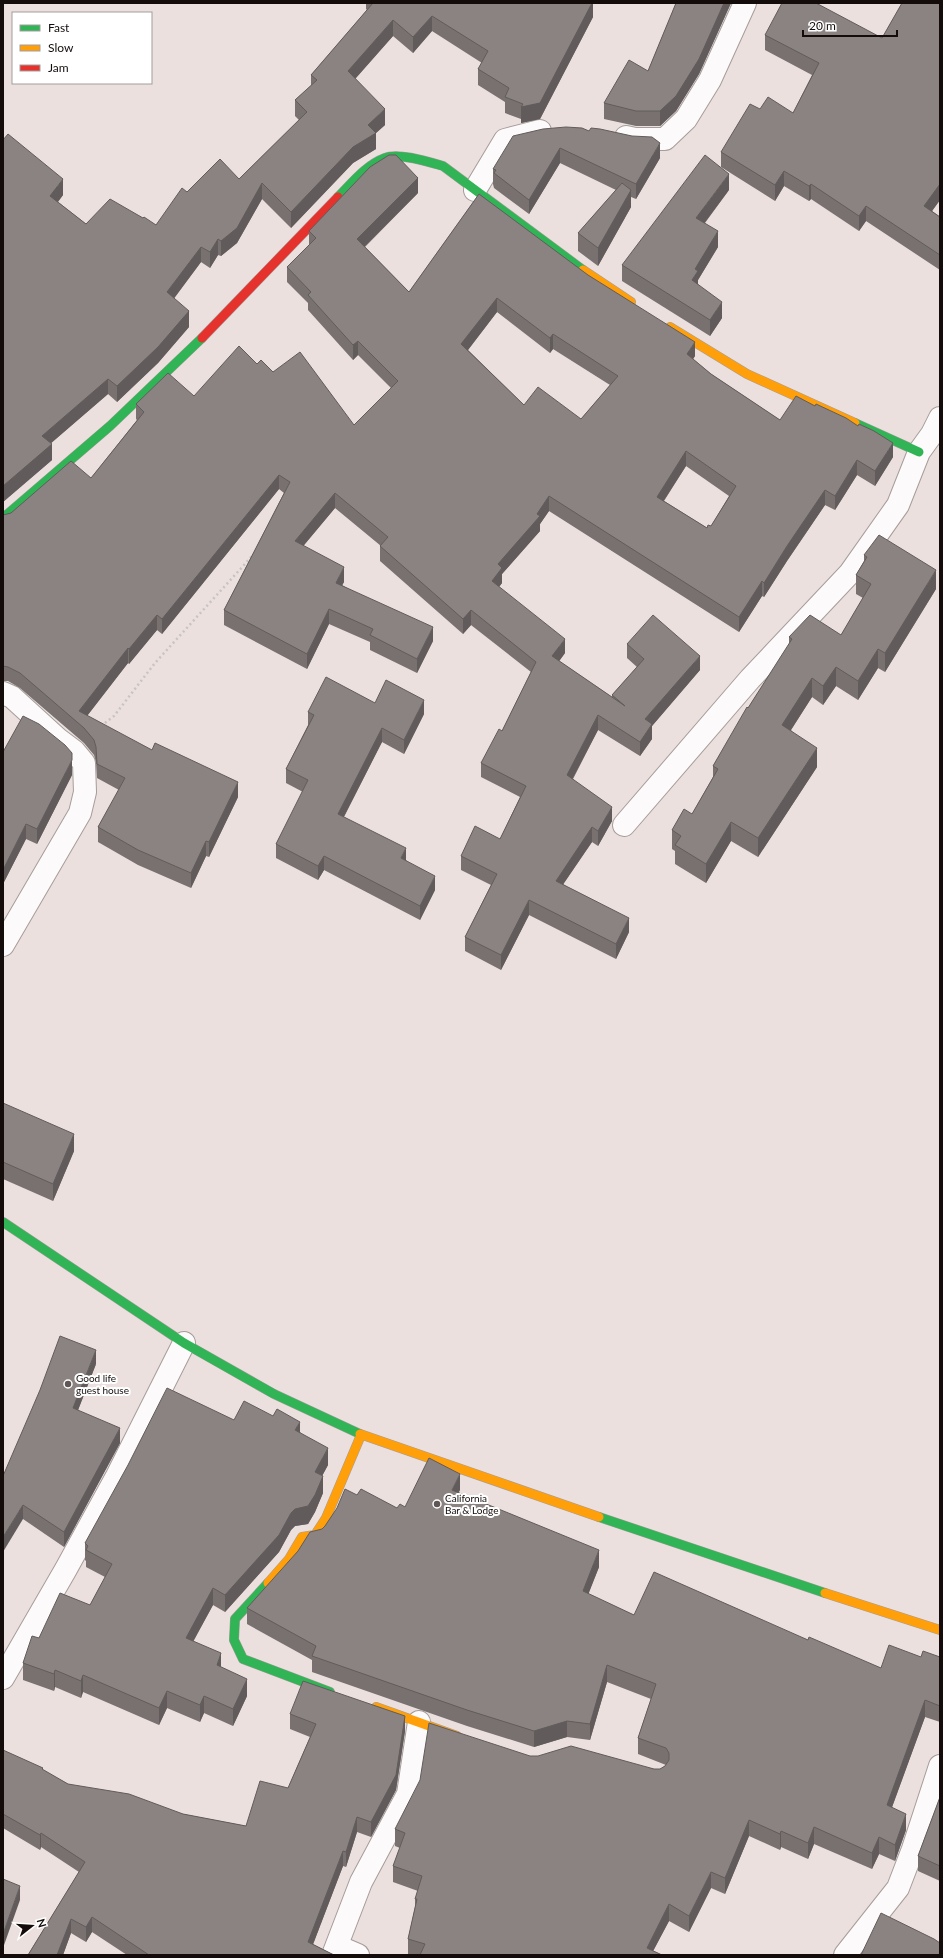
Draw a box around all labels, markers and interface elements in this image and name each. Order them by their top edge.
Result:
legend [12,12,152,84]
scale bar [803,12,897,38]
text: 20 m [809,18,836,33]
text: Fast [48,20,70,35]
text: Slow [48,40,74,55]
text: Jam [48,60,69,75]
place label: Good life guest house [76,1372,129,1396]
marker: Good life guest house [63,1379,73,1389]
place label: California Bar & Lodge [445,1492,498,1516]
marker: California Bar & Lodge [432,1499,442,1509]
north arrow [12,1906,52,1946]
text: N [35,1917,49,1929]

